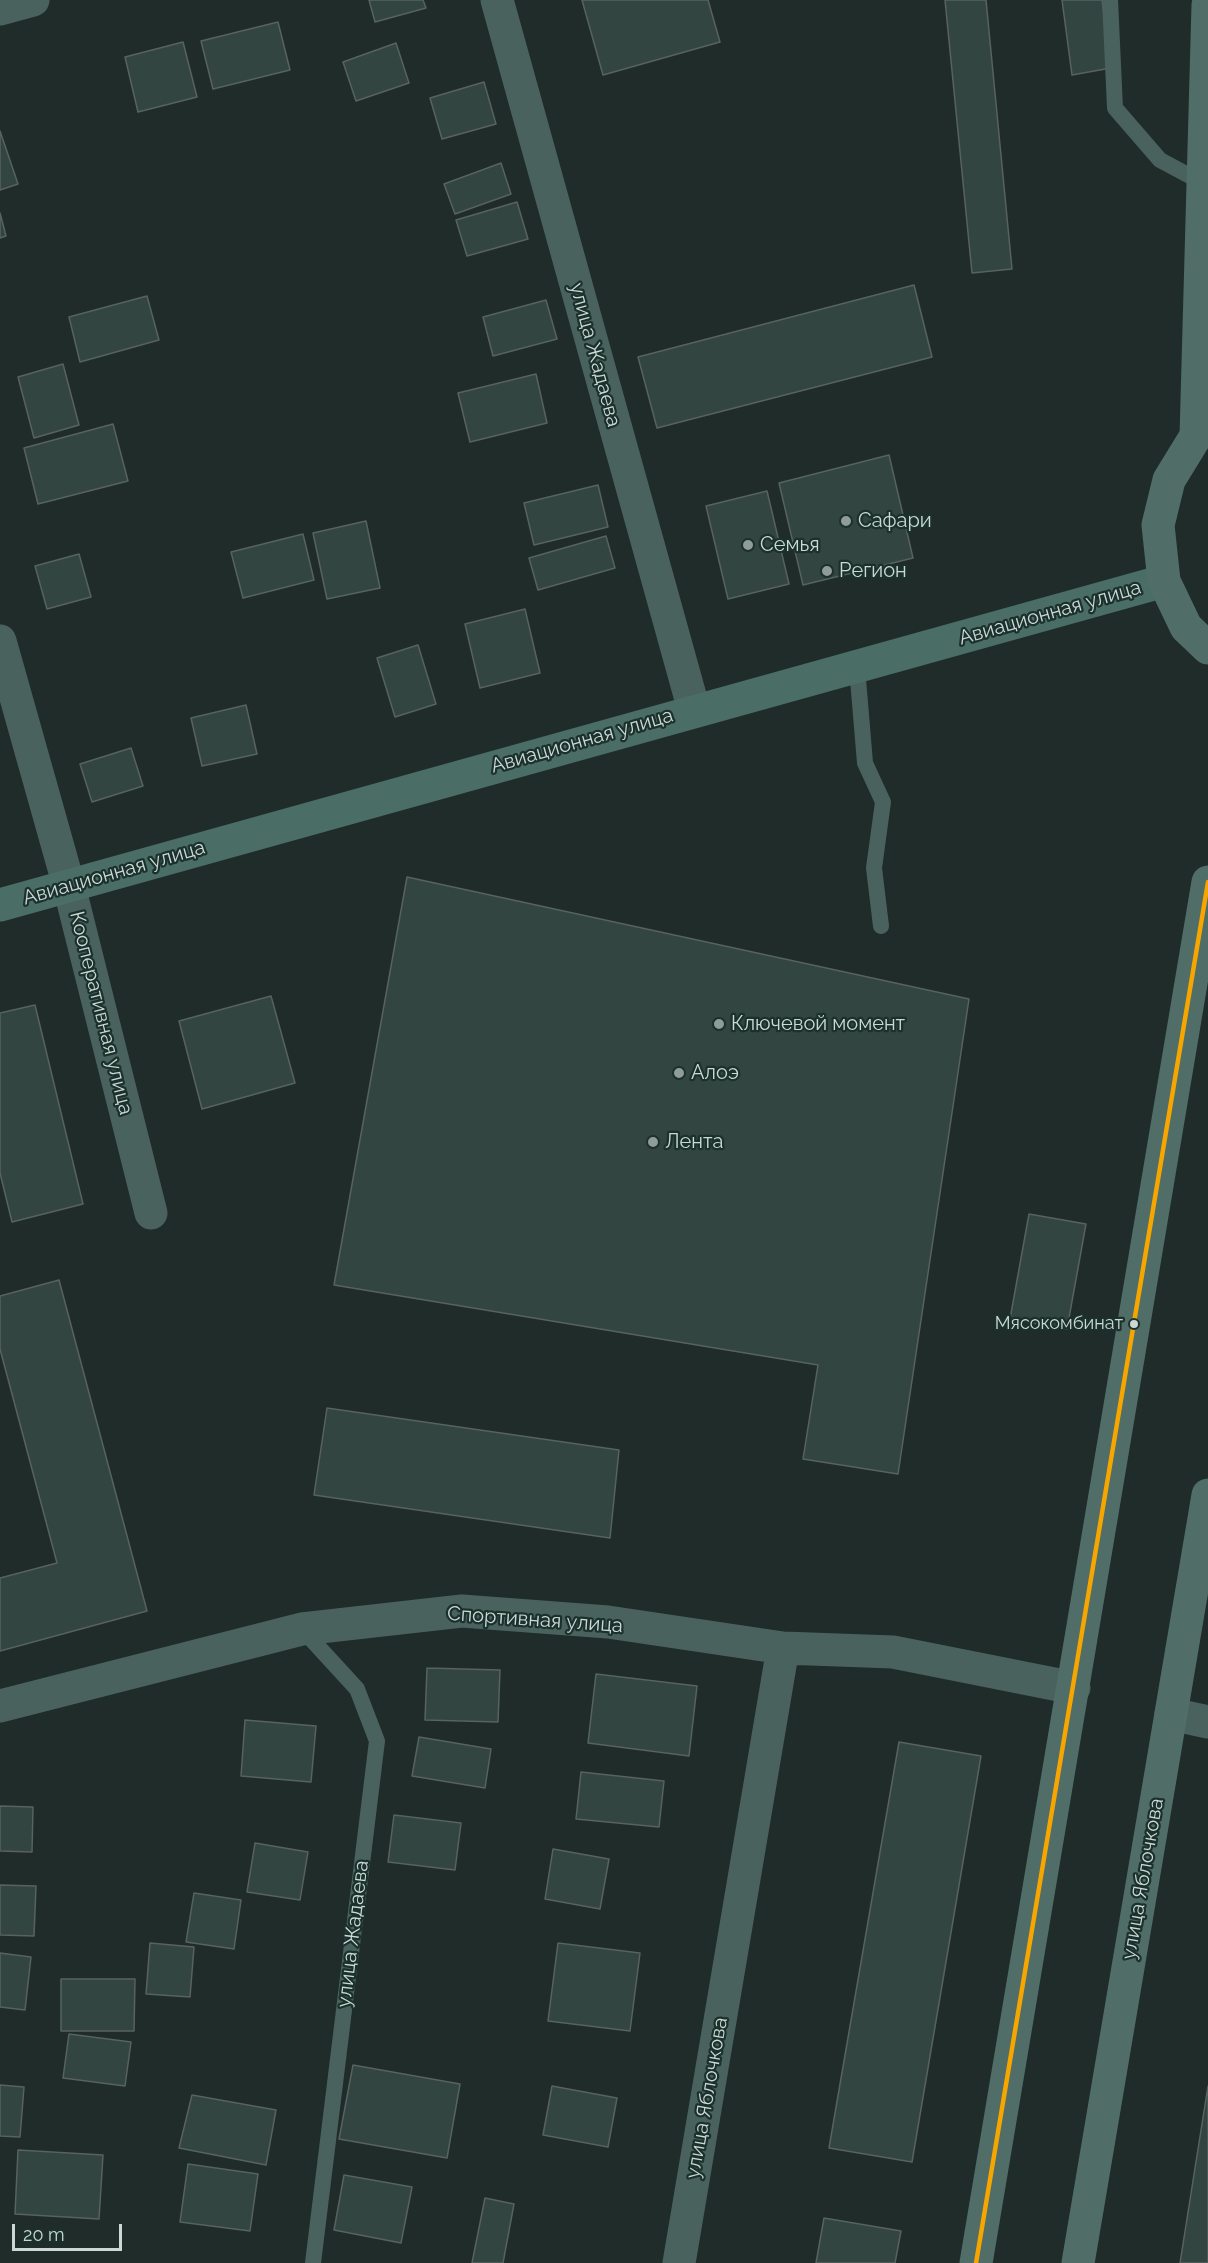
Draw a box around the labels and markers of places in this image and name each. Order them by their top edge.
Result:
place label: Сафари [858,509,932,533]
marker: Сафари [839,514,853,528]
place label: Семья [760,533,820,557]
marker: Семья [741,538,755,552]
place label: Регион [839,559,907,583]
marker: Регион [820,564,834,578]
place label: Ключевой момент [731,1012,905,1036]
marker: Ключевой момент [712,1017,726,1031]
place label: Алоэ [691,1061,739,1085]
marker: Алоэ [672,1066,686,1080]
place label: Лента [665,1130,723,1154]
marker: Лента [646,1135,660,1149]
place label: Мясокомбинат [995,1313,1123,1335]
marker: Мясокомбинат [1128,1318,1140,1330]

